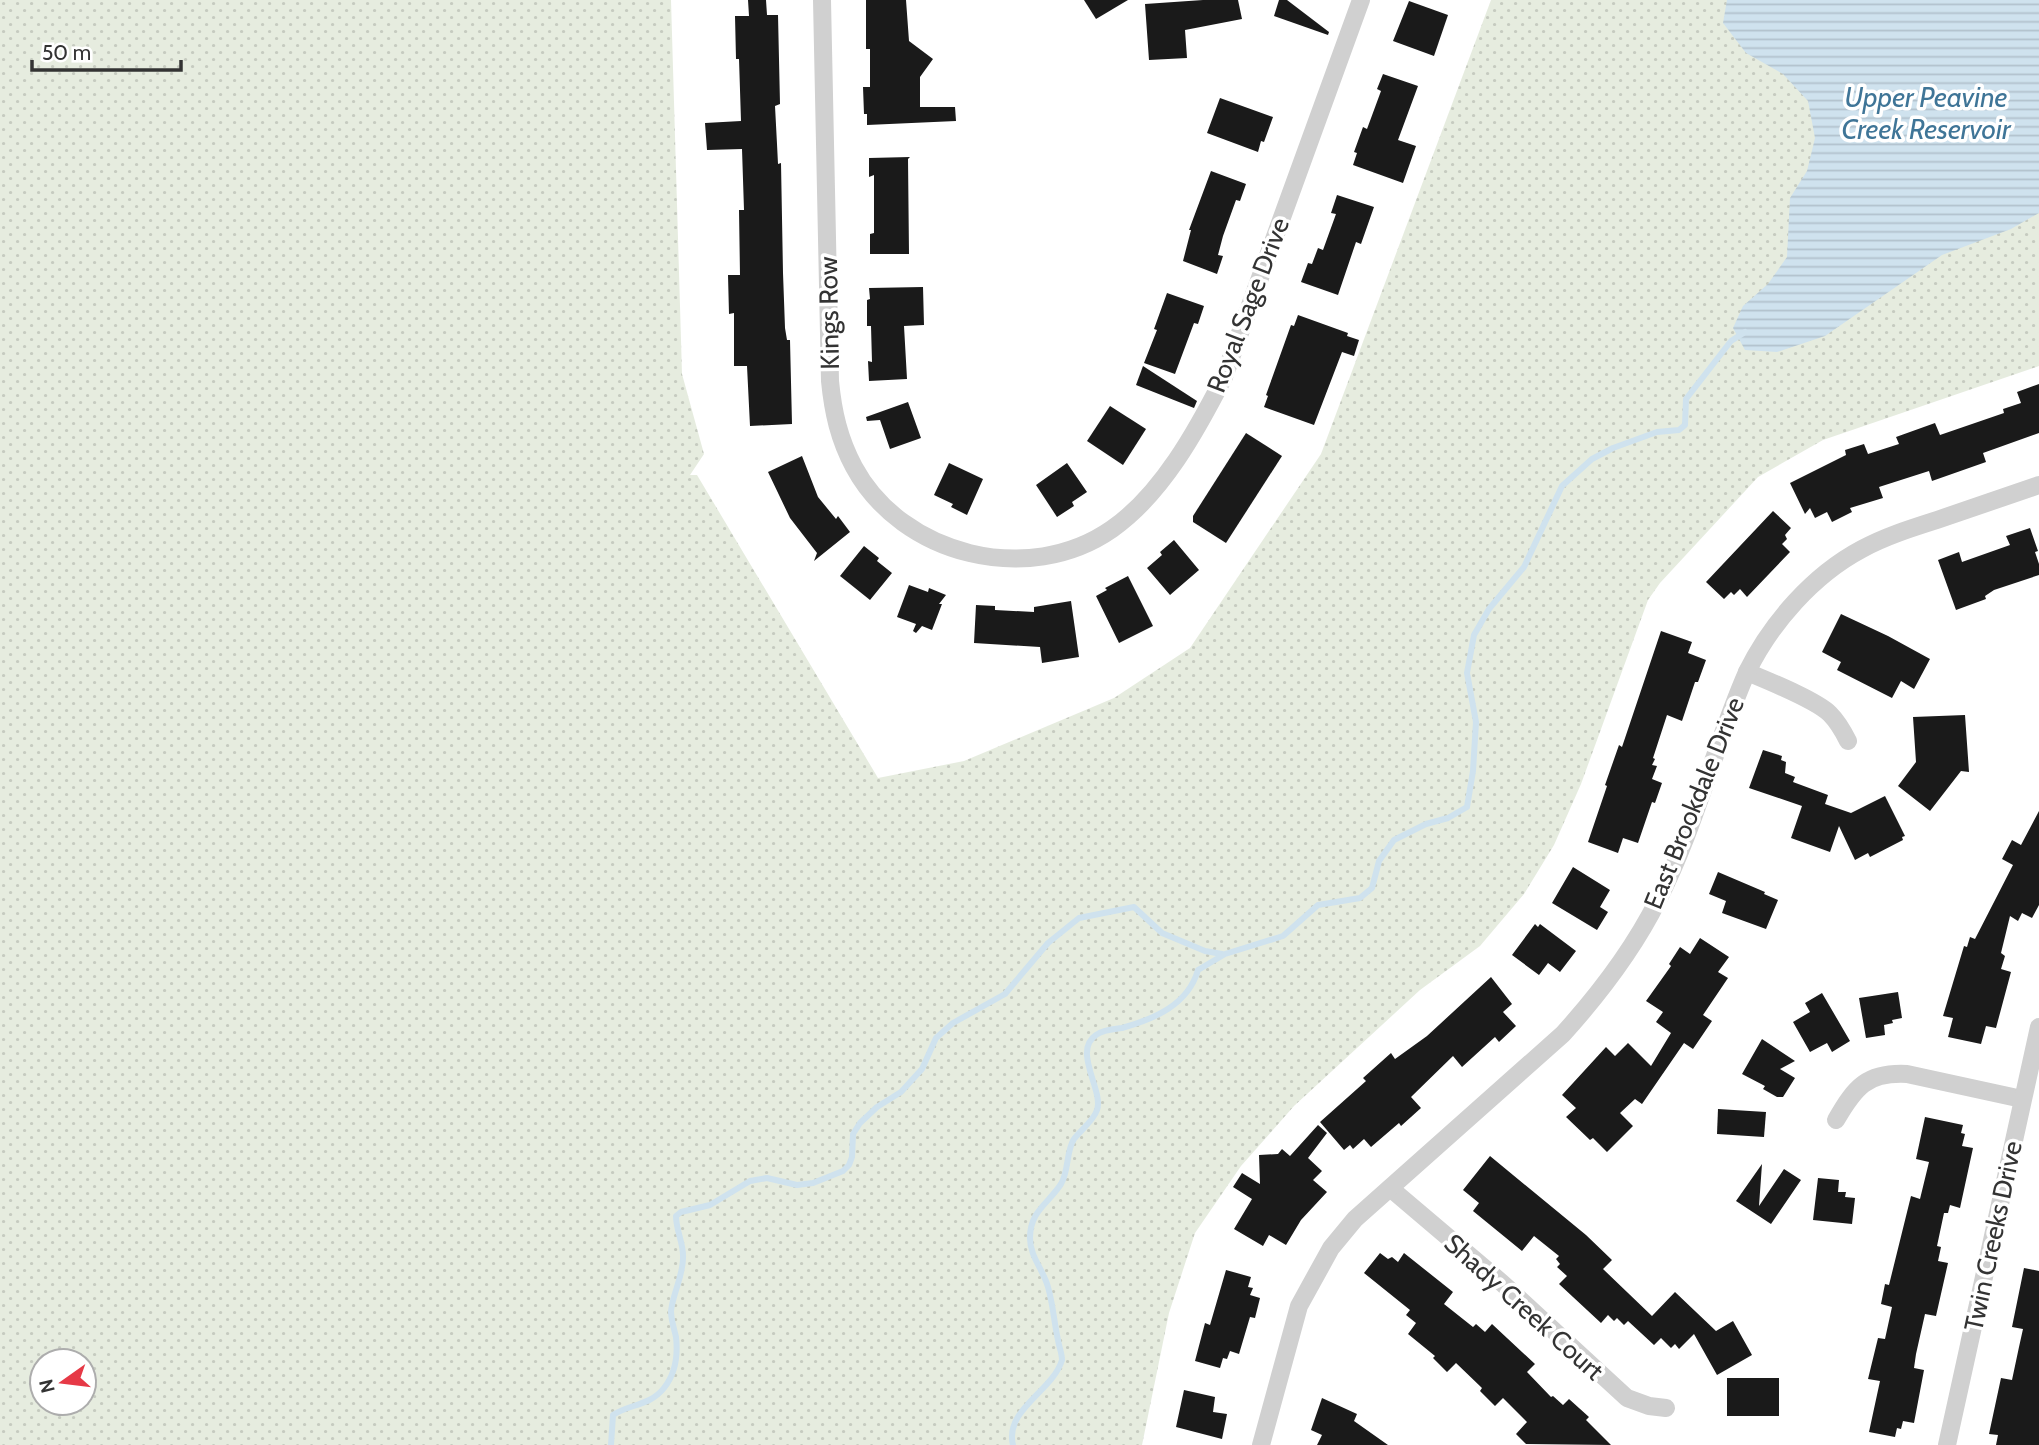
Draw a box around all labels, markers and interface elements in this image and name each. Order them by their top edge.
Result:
scale bar [32,28,180,72]
text: 50 m [42,40,91,65]
water label: Upper Peavine Creek Reservoir [1841,80,2012,146]
street label: Royal Sage Drive [1200,213,1296,397]
street label: Kings Row [812,256,846,370]
street label: East Brookdale Drive [1637,692,1751,914]
street label: Twin Creeks Drive [1957,1138,2029,1334]
street label: Shady Creek Court [1438,1227,1610,1387]
north arrow [28,1347,98,1417]
text: N [34,1377,60,1395]

